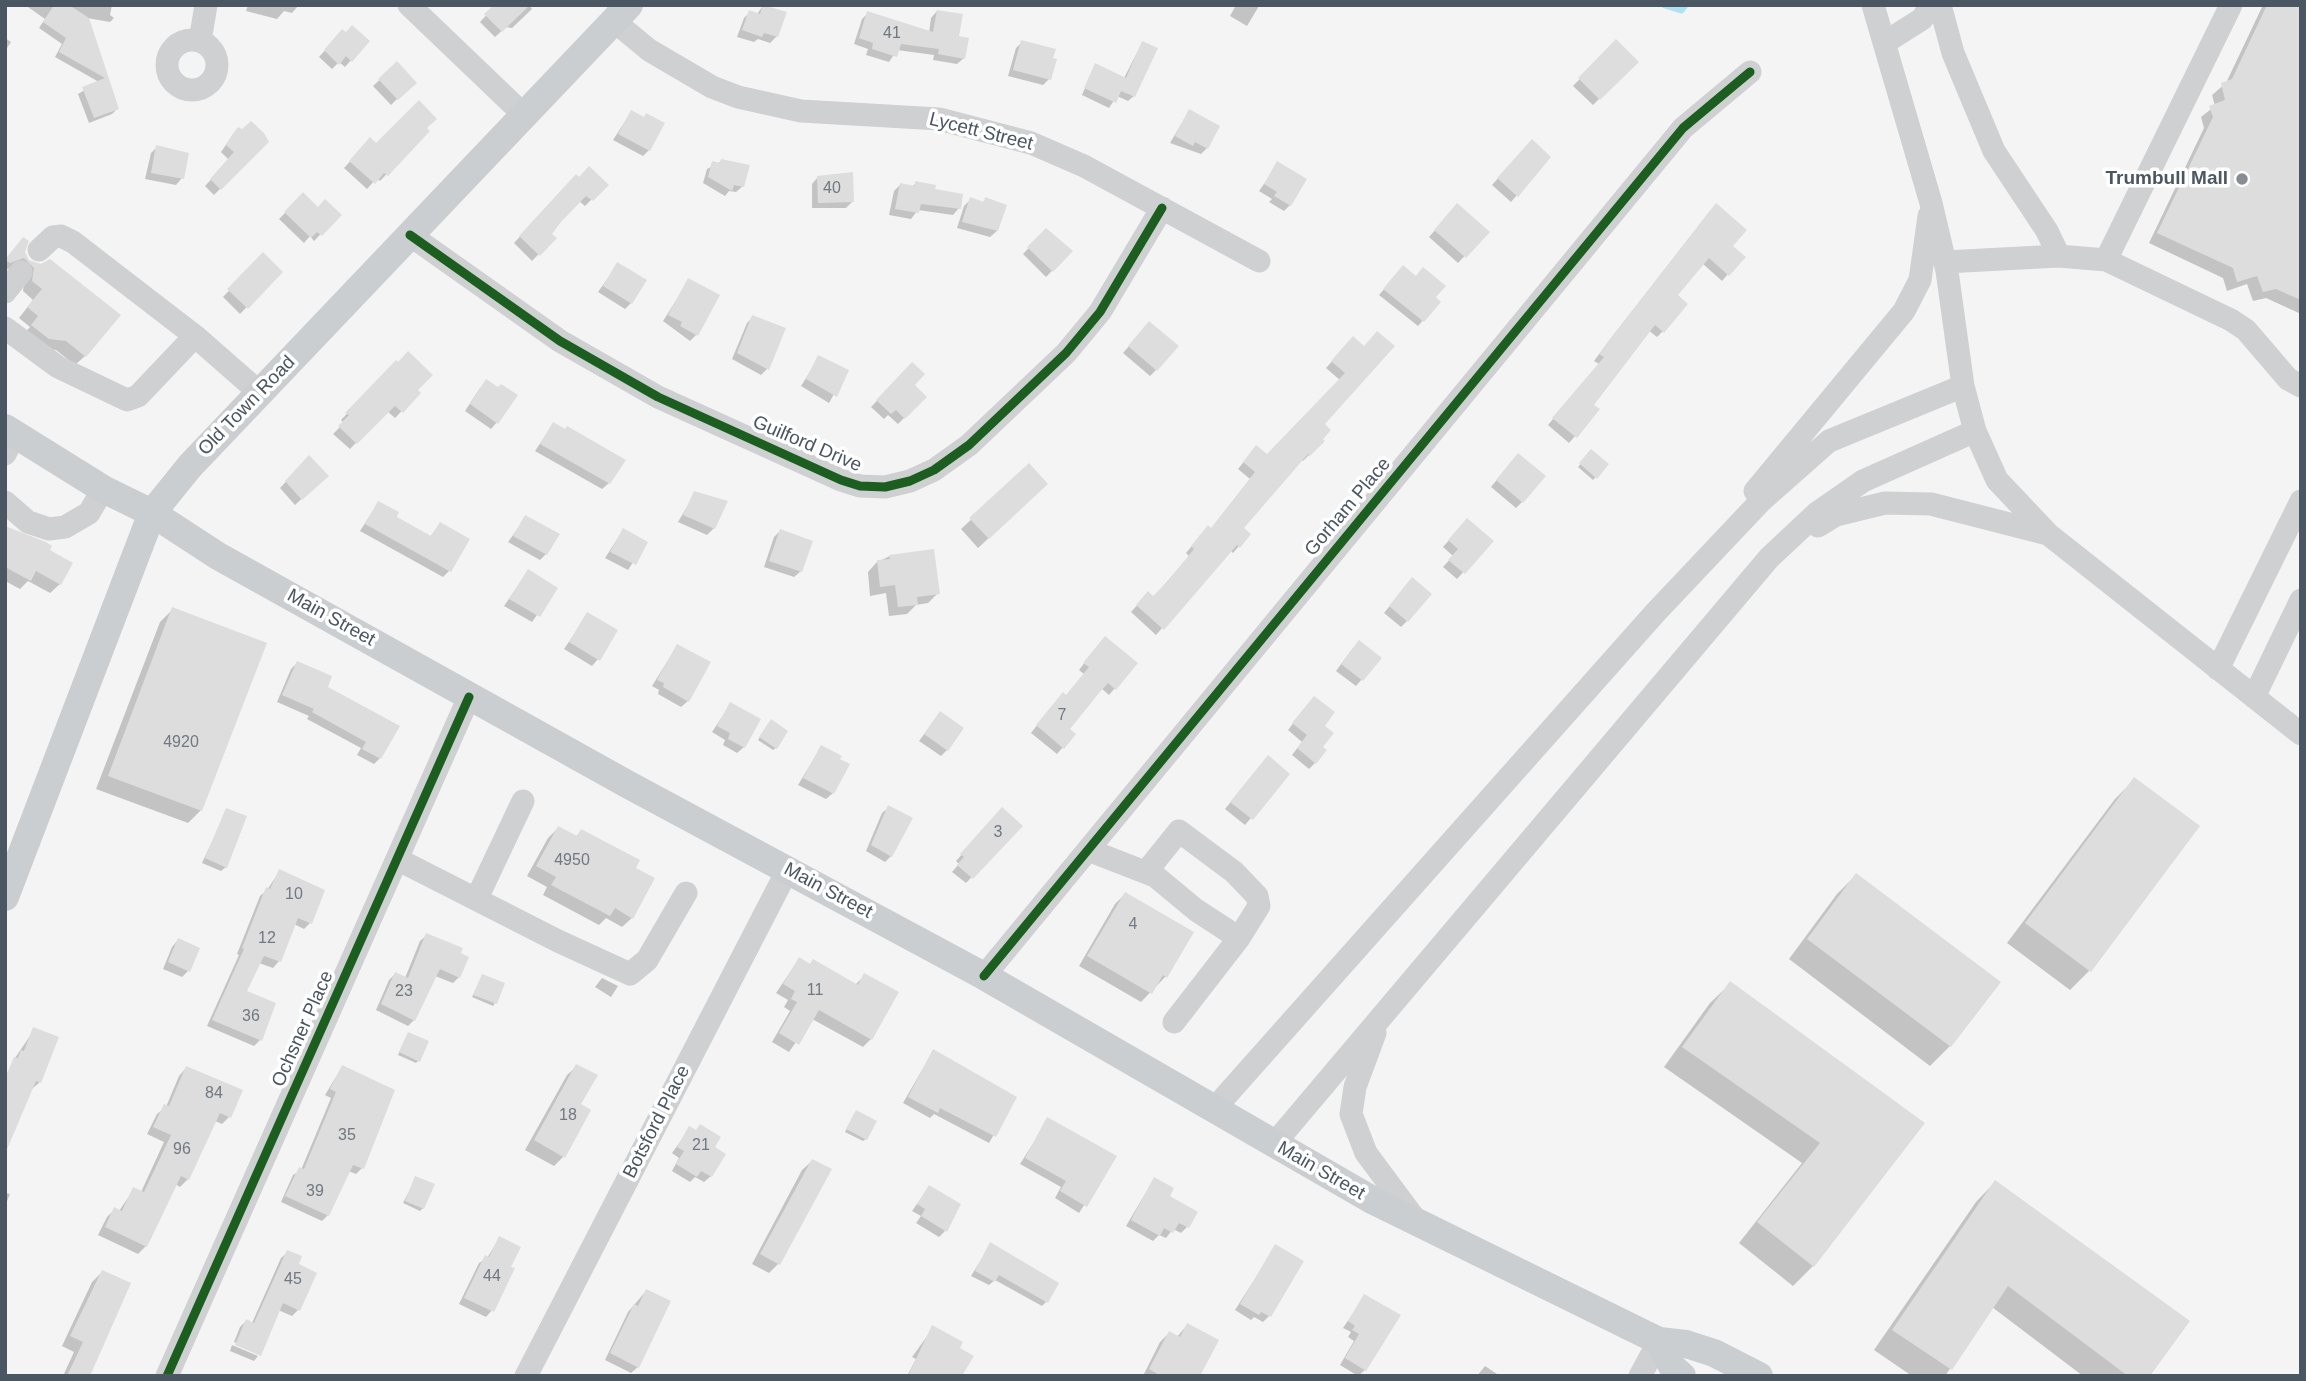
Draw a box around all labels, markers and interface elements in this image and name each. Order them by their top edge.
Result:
house number: 41 [883,24,901,44]
street label: Lycett Street [927,108,1035,156]
place label: Trumbull Mall [2106,168,2228,190]
marker: Trumbull Mall [2234,171,2250,187]
house number: 40 [823,179,841,199]
street label: Old Town Road [194,351,300,461]
street label: Guilford Drive [749,411,865,477]
street label: Gorham Place [1300,453,1396,561]
street label: Main Street [283,584,379,652]
house number: 7 [1058,706,1066,726]
house number: 4920 [163,733,199,753]
house number: 3 [994,823,1002,843]
house number: 4950 [554,851,590,871]
street label: Main Street [780,858,876,924]
house number: 10 [285,885,303,905]
house number: 4 [1129,915,1137,935]
house number: 12 [258,929,276,949]
street label: Ochsner Place [267,967,339,1091]
house number: 11 [807,981,823,1001]
house number: 23 [395,982,413,1002]
house number: 36 [242,1007,260,1027]
street label: Botsford Place [619,1062,695,1182]
house number: 84 [205,1084,223,1104]
house number: 18 [559,1106,577,1126]
house number: 35 [338,1126,356,1146]
house number: 21 [692,1136,710,1156]
street label: Main Street [1273,1137,1369,1205]
house number: 96 [173,1140,191,1160]
house number: 39 [306,1182,324,1202]
house number: 44 [483,1267,501,1287]
house number: 45 [284,1270,302,1290]

